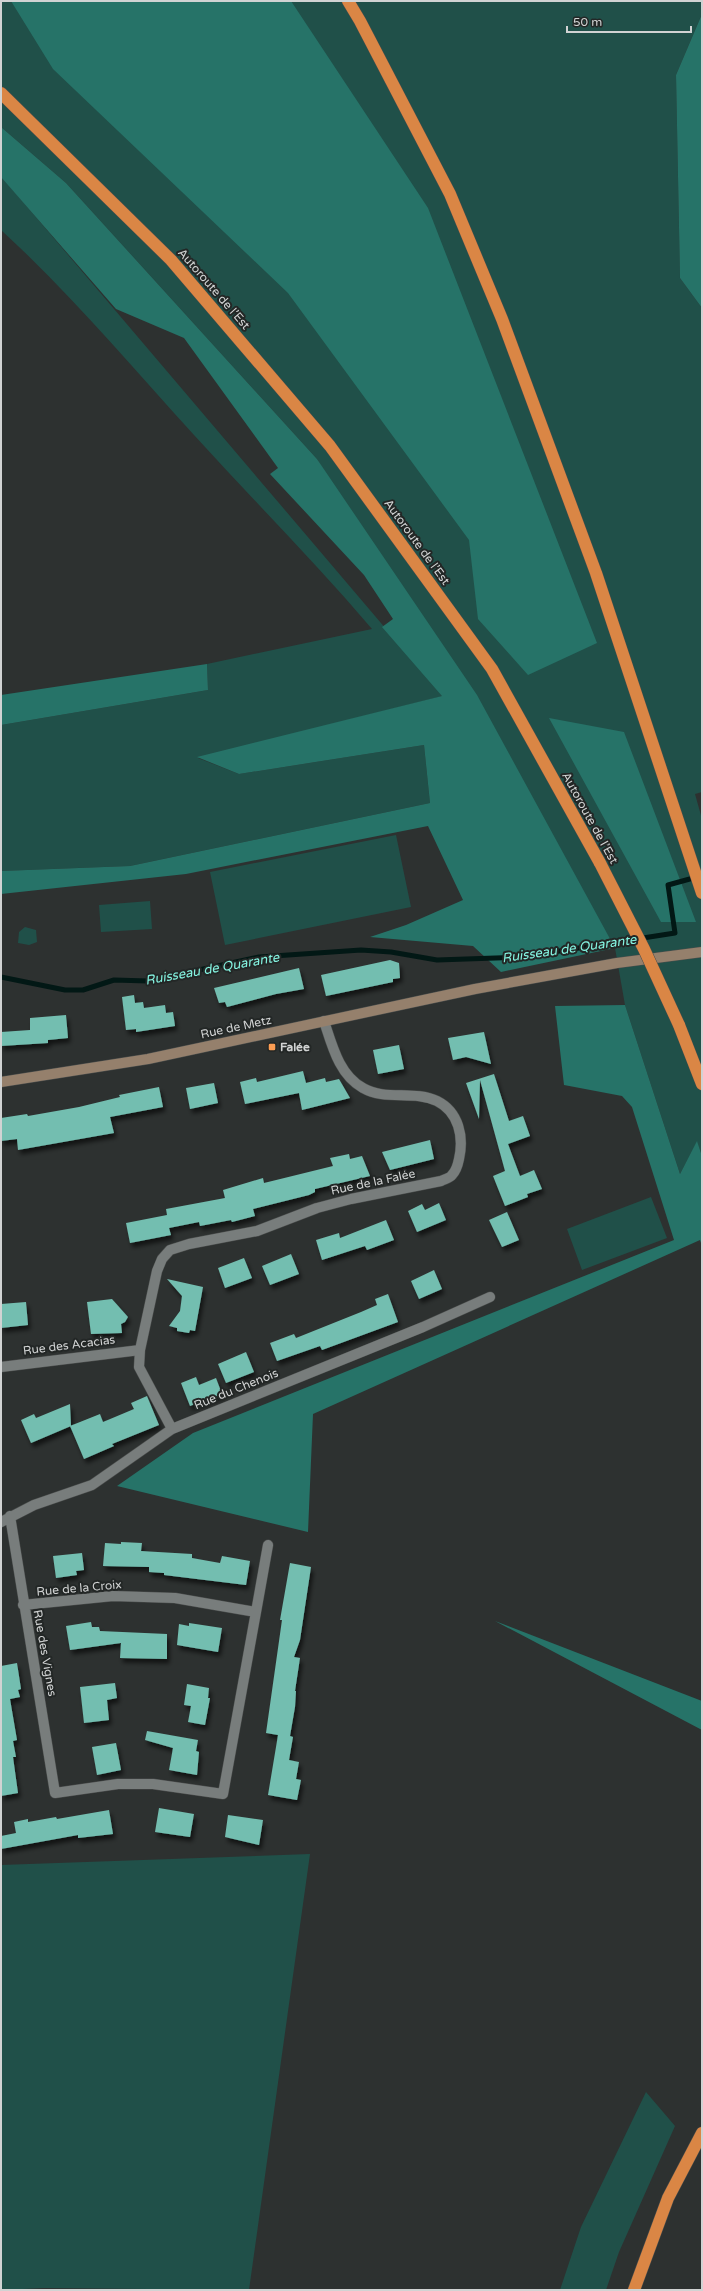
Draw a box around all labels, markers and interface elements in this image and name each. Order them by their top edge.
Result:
scale bar [567,8,691,34]
text: 50 m [573,15,602,29]
street label: Autoroute de l’Est [175,246,253,333]
street label: Autoroute de l’Est [381,496,453,588]
street label: Autoroute de l’Est [559,770,621,867]
water label: Ruisseau de Quarante [501,932,638,966]
water label: Ruisseau de Quarante [144,949,281,989]
street label: Rue de Metz [199,1013,273,1041]
place label: Falée [280,1040,310,1054]
marker: Falée [267,1042,277,1052]
street label: Rue de la Falée [330,1166,417,1198]
street label: Rue des Acacias [22,1332,116,1358]
street label: Rue du Chenois [192,1366,280,1412]
street label: Rue de la Croix [36,1577,122,1599]
street label: Rue des Vignes [30,1609,60,1698]

